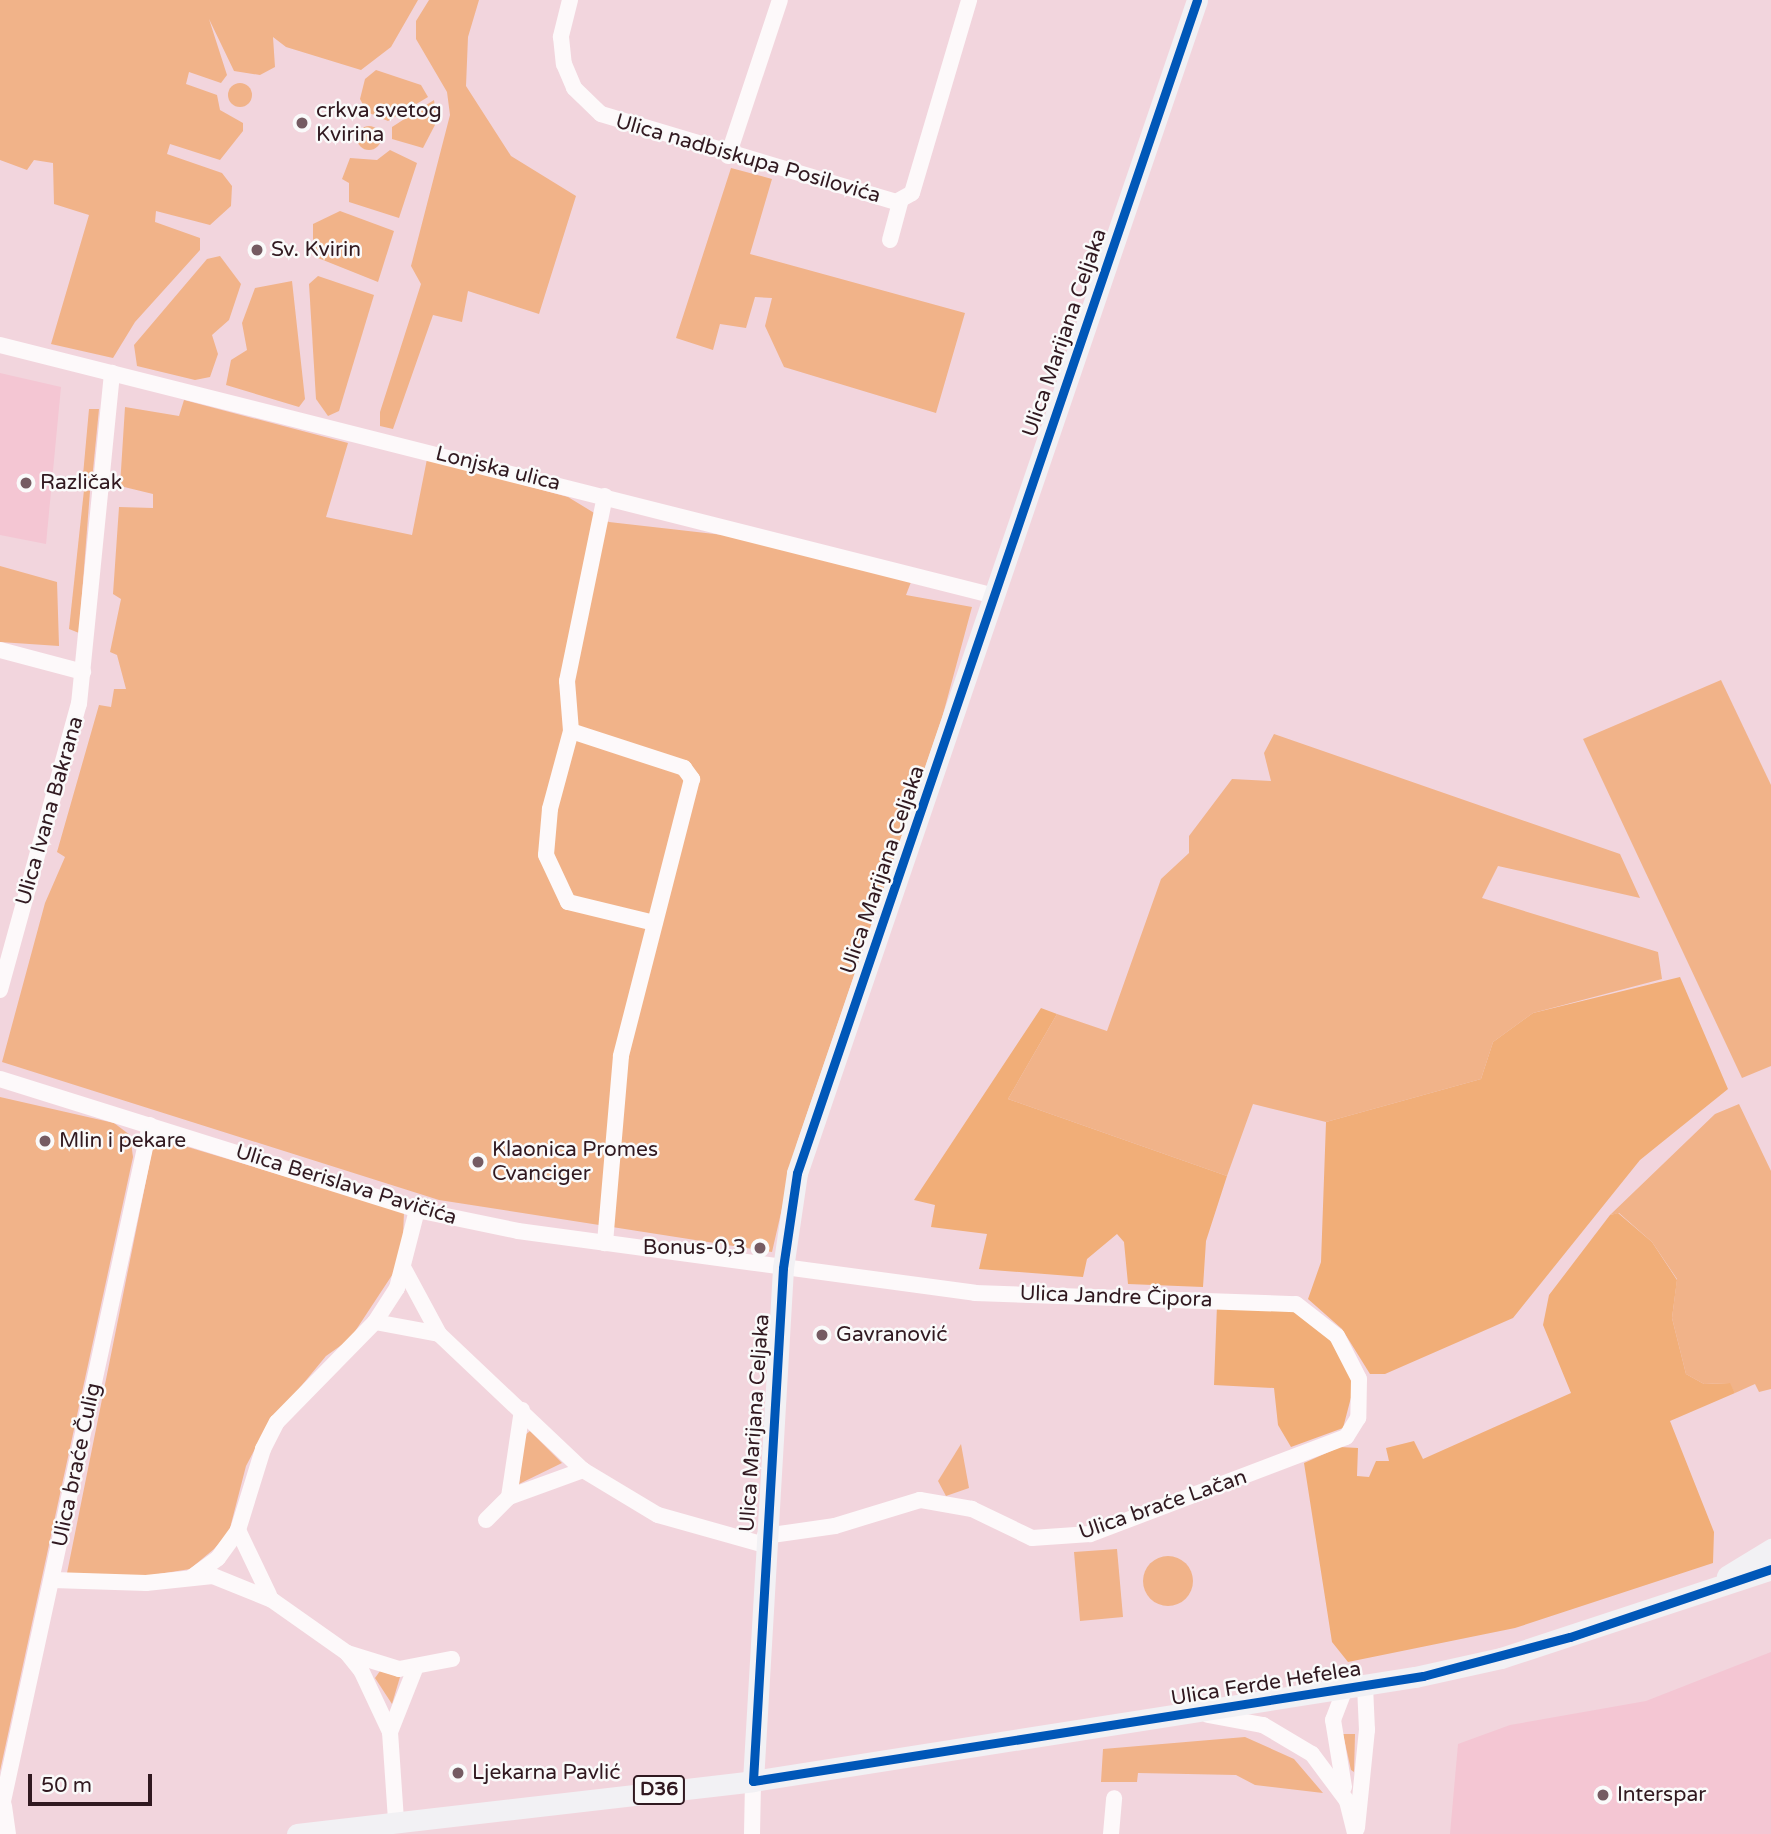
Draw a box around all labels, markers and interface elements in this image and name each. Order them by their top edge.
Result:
place label: crkva svetog Kvirina [316,98,442,148]
street label: Ulica nadbiskupa Posilovića [612,109,884,209]
marker: crkva svetog Kvirina [294,115,310,131]
street label: Ulica Marijana Celjaka [1017,226,1113,440]
place label: Sv. Kvirin [271,237,361,263]
marker: Sv. Kvirin [249,242,265,258]
street label: Lonjska ulica [433,441,563,497]
place label: Različak [40,470,122,496]
marker: Različak [18,475,34,491]
street label: Ulica Ivana Bakrana [11,714,89,908]
street label: Ulica Marijana Celjaka [835,763,931,977]
place label: Mlin i pekare [59,1128,186,1154]
marker: Mlin i pekare [37,1133,53,1149]
place label: Klaonica Promes Cvanciger [492,1137,658,1187]
street label: Ulica Berislava Pavičića [232,1139,460,1231]
marker: Klaonica Promes Cvanciger [470,1154,486,1170]
place label: Bonus-0,3 [643,1235,746,1261]
marker: Bonus-0,3 [752,1240,768,1256]
street label: Ulica Jandre Čipora [1019,1281,1213,1313]
street label: Ulica Marijana Celjaka [735,1313,775,1533]
place label: Gavranović [836,1322,947,1348]
marker: Gavranović [814,1327,830,1343]
street label: Ulica braće Čulig [47,1381,107,1549]
street label: Ulica braće Lačan [1076,1464,1250,1546]
street label: Ulica Ferde Hefelea [1169,1657,1363,1711]
scale bar [32,1760,156,1804]
place label: Ljekarna Pavlić [472,1760,620,1786]
marker: Ljekarna Pavlić [450,1765,466,1781]
text: 50 m [41,1773,92,1798]
road number: D36 [633,1774,685,1806]
place label: Interspar [1617,1782,1706,1808]
marker: Interspar [1595,1787,1611,1803]

